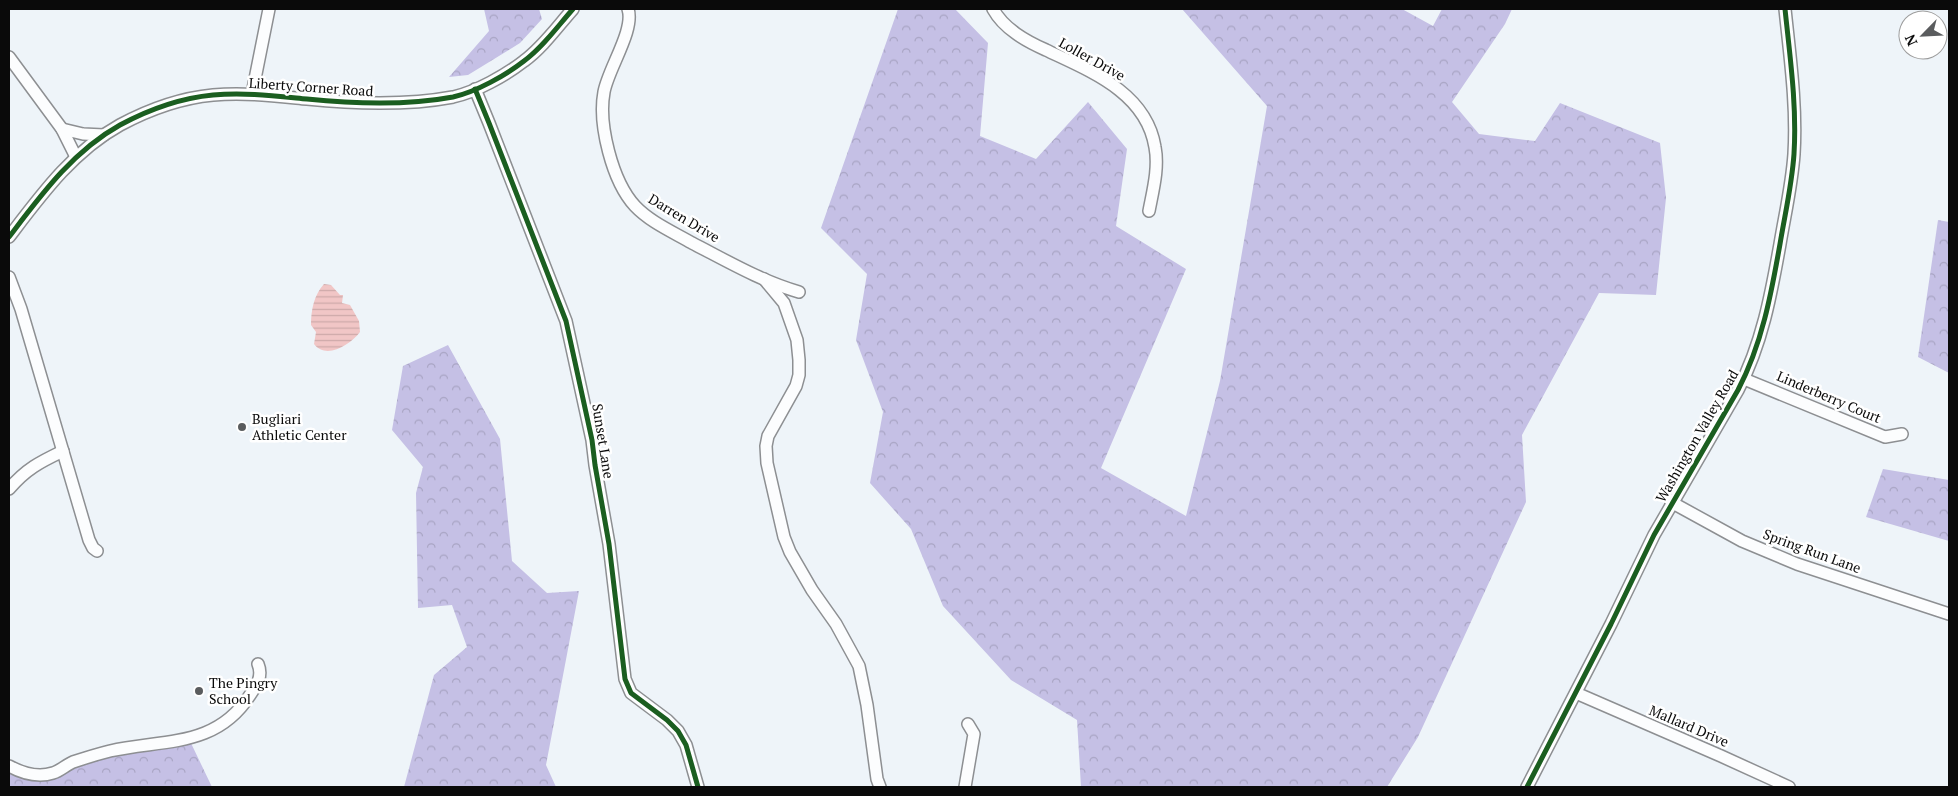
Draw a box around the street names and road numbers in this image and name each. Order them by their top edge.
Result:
street label: Loller Drive [1056,33,1129,85]
street label: Liberty Corner Road [248,73,374,100]
street label: Darren Drive [645,189,723,246]
street label: Washington Valley Road [1651,366,1742,505]
street label: Linderberry Court [1774,366,1885,427]
street label: Sunset Lane [588,402,619,480]
street label: Spring Run Lane [1761,524,1864,577]
street label: Mallard Drive [1647,700,1732,751]

